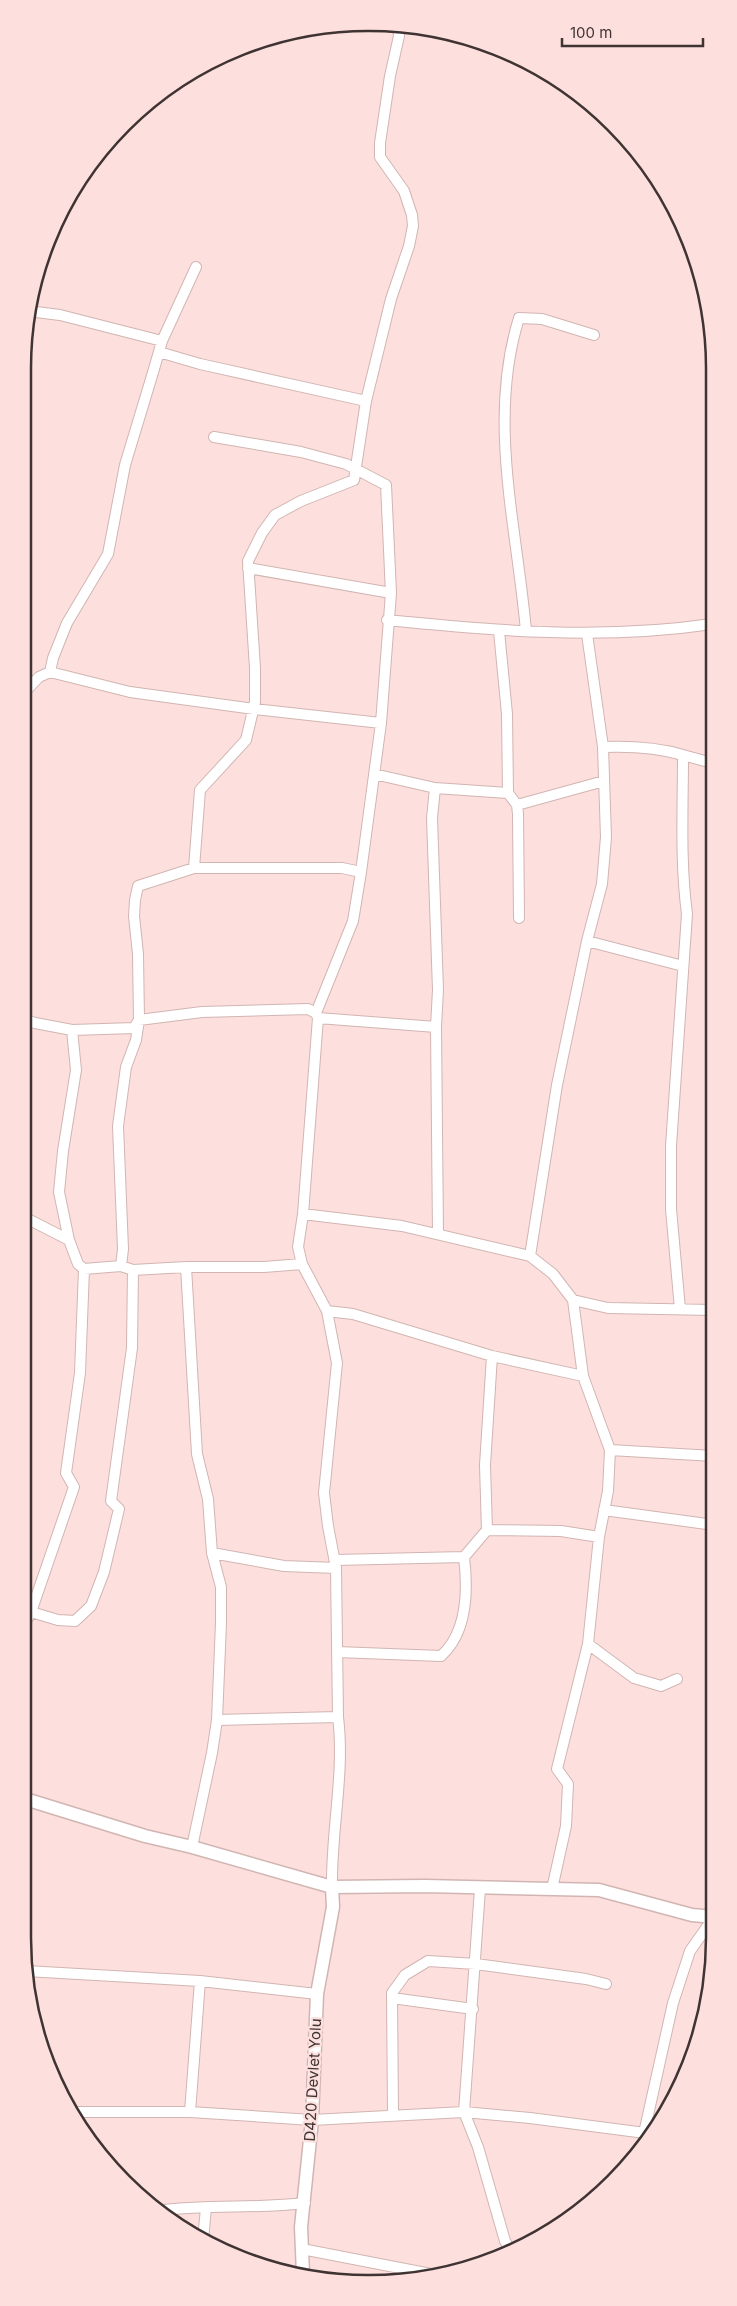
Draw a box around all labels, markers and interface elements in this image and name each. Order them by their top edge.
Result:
scale bar [562,15,703,47]
text: 100 m [570,23,612,42]
street label: D420 Devlet Yolu [300,2018,325,2142]

